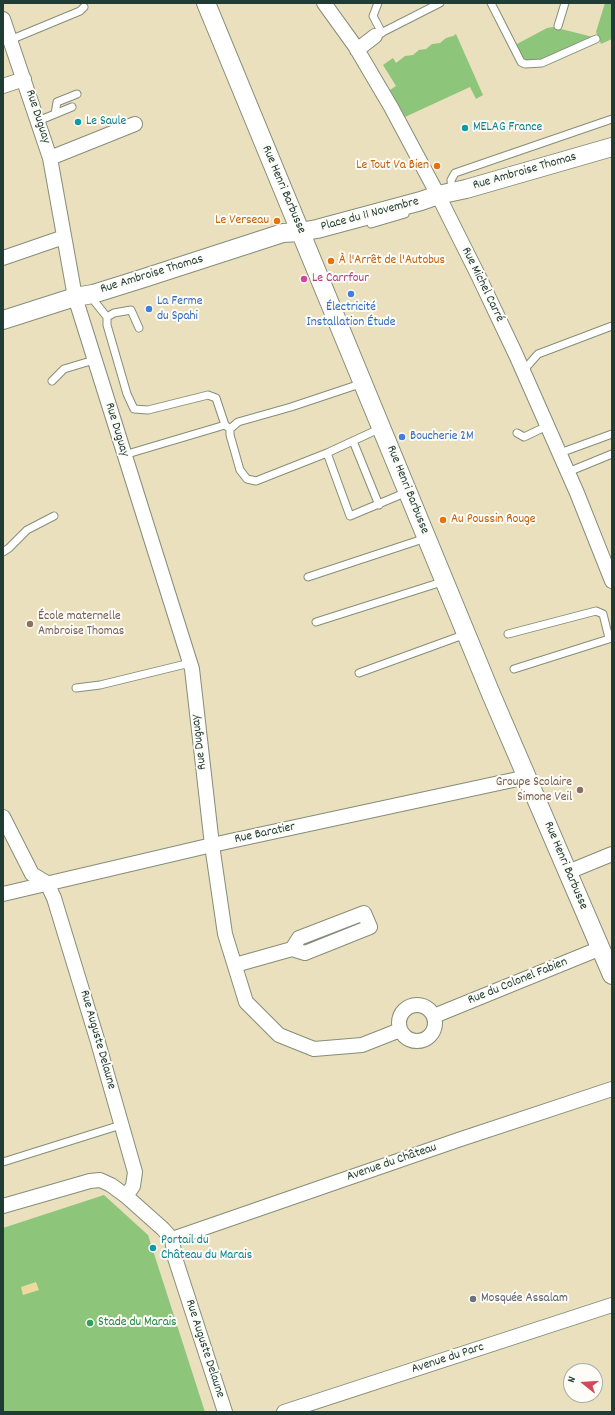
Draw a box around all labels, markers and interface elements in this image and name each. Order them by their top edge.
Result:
street label: Rue Duguay [21,88,53,146]
place label: Le Saule [86,114,126,130]
marker: Le Saule [73,117,83,127]
place label: MELAG France [473,120,542,136]
marker: MELAG France [460,123,470,133]
street label: Rue Henri Barbusse [257,144,309,236]
street label: Rue Ambroise Thomas [471,150,579,194]
place label: Le Tout Va Bien [356,158,429,174]
marker: Le Tout Va Bien [432,161,442,171]
street label: Place du 11 Novembre [319,194,421,236]
place label: Le Verseau [215,213,269,229]
marker: Le Verseau [272,216,282,226]
street label: Rue Michel Carré [457,245,507,325]
street label: Rue Ambroise Thomas [99,252,205,298]
place label: À l'Arrêt de l'Autobus [339,253,445,269]
marker: À l'Arrêt de l'Autobus [326,256,336,266]
place label: Le Carrfour [312,271,369,287]
marker: Le Carrfour [299,274,309,284]
marker: Électricité Installation Étude [346,289,356,299]
place label: La Ferme du Spahi [157,294,202,325]
place label: Électricité Installation Étude [307,300,395,331]
marker: La Ferme du Spahi [144,304,154,314]
street label: Rue Duguay [100,401,132,459]
place label: Boucherie 2M [410,429,474,445]
marker: Boucherie 2M [397,432,407,442]
street label: Rue Henri Barbusse [382,443,432,537]
place label: Au Poussin Rouge [451,512,535,528]
marker: Au Poussin Rouge [438,515,448,525]
place label: École maternelle Ambroise Thomas [38,609,124,640]
marker: École maternelle Ambroise Thomas [25,619,35,629]
street label: Rue Duguay [189,713,211,771]
place label: Groupe Scolaire Simone Veil [496,775,572,806]
marker: Groupe Scolaire Simone Veil [575,785,585,795]
street label: Rue Baratier [233,820,297,848]
street label: Rue Henri Barbusse [539,820,591,912]
street label: Rue du Colonel Fabien [466,955,570,1009]
street label: Rue Auguste Delaune [75,989,119,1091]
street label: Avenue du Château [345,1140,439,1186]
place label: Portail du Château du Marais [161,1233,252,1264]
marker: Portail du Château du Marais [148,1243,158,1253]
place label: Mosquée Assalam [481,1291,568,1307]
marker: Mosquée Assalam [468,1294,478,1304]
street label: Rue Auguste Delaune [181,1298,227,1400]
place label: Stade du Marais [98,1315,177,1331]
marker: Stade du Marais [85,1318,95,1328]
street label: Avenue du Parc [410,1340,486,1378]
north arrow [563,1363,603,1403]
text: N [564,1375,581,1385]

